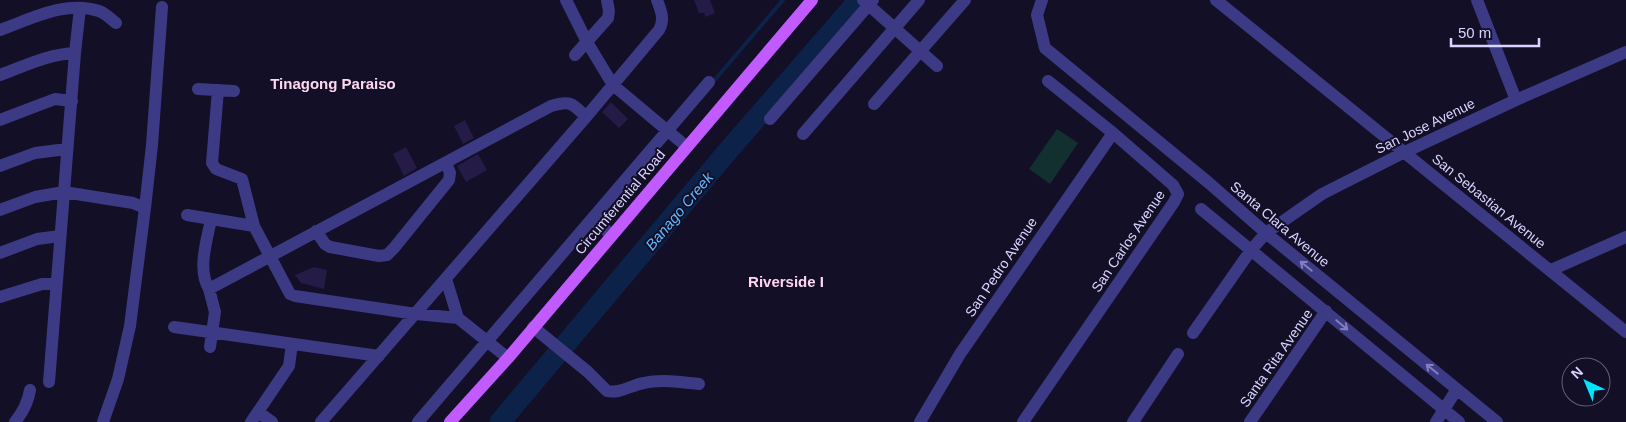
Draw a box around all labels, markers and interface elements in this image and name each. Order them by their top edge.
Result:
scale bar [1451,15,1538,47]
text: 50 m [1458,24,1491,41]
district label: Tinagong Paraiso [270,75,396,92]
street label: San Jose Avenue [1373,95,1478,157]
street label: Circumferential Road [572,146,668,258]
street label: San Sebastian Avenue [1429,150,1549,252]
water label: Banago Creek [642,168,717,253]
street label: Santa Clara Avenue [1227,178,1333,270]
street label: San Carlos Avenue [1088,187,1168,295]
street label: San Pedro Avenue [962,214,1040,320]
one-way arrow [1300,261,1313,272]
district label: Riverside I [748,273,824,290]
street label: Santa Rita Avenue [1236,306,1316,410]
one-way arrow [1336,319,1349,330]
north arrow [1561,357,1611,407]
text: N [1568,363,1586,382]
one-way arrow [1426,364,1439,375]

